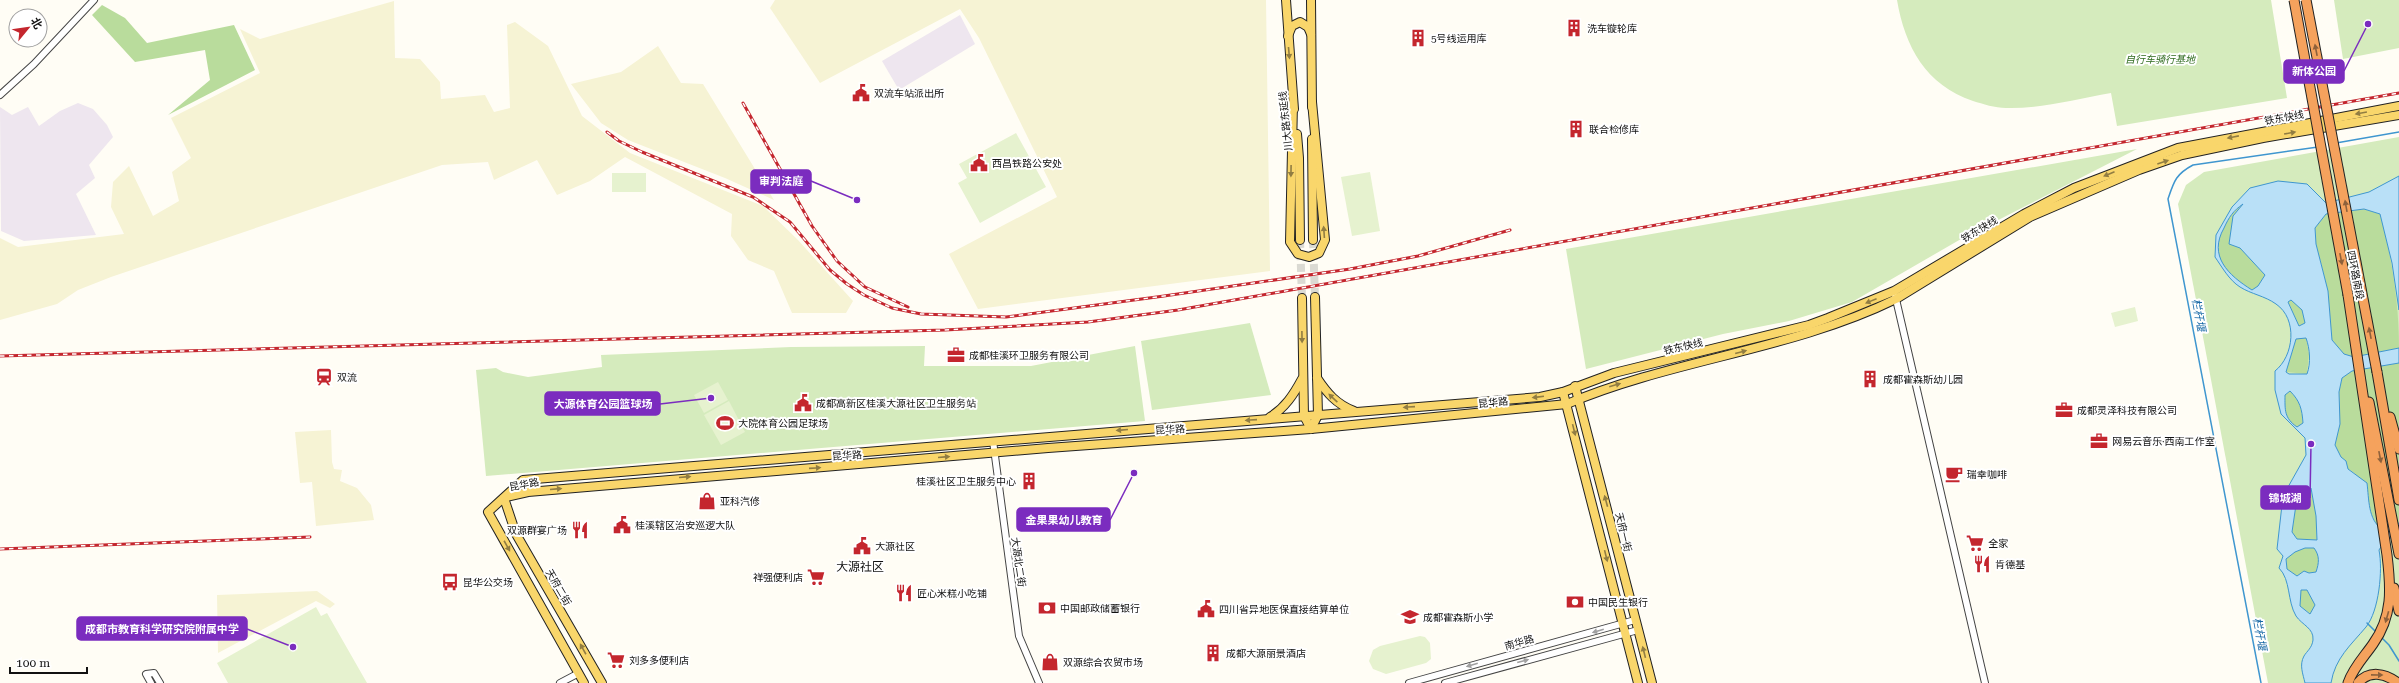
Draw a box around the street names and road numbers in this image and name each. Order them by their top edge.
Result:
street label: 川大路东延线 [1277,91,1294,151]
street label: 铁东快线 [2263,109,2305,126]
street label: 铁东快线 [1959,214,1999,244]
street label: 四环路南段 [2345,250,2366,301]
street label: 铁东快线 [1662,337,1704,356]
street label: 昆华路 [1478,395,1509,410]
street label: 昆华路 [1155,423,1185,436]
street label: 昆华路 [832,449,862,462]
street label: 昆华路 [508,476,540,493]
street label: 天府一街 [1613,511,1634,553]
street label: 大源北二街 [1010,537,1027,588]
street label: 天府二街 [544,567,573,607]
street label: 南华路 [1503,633,1535,652]

